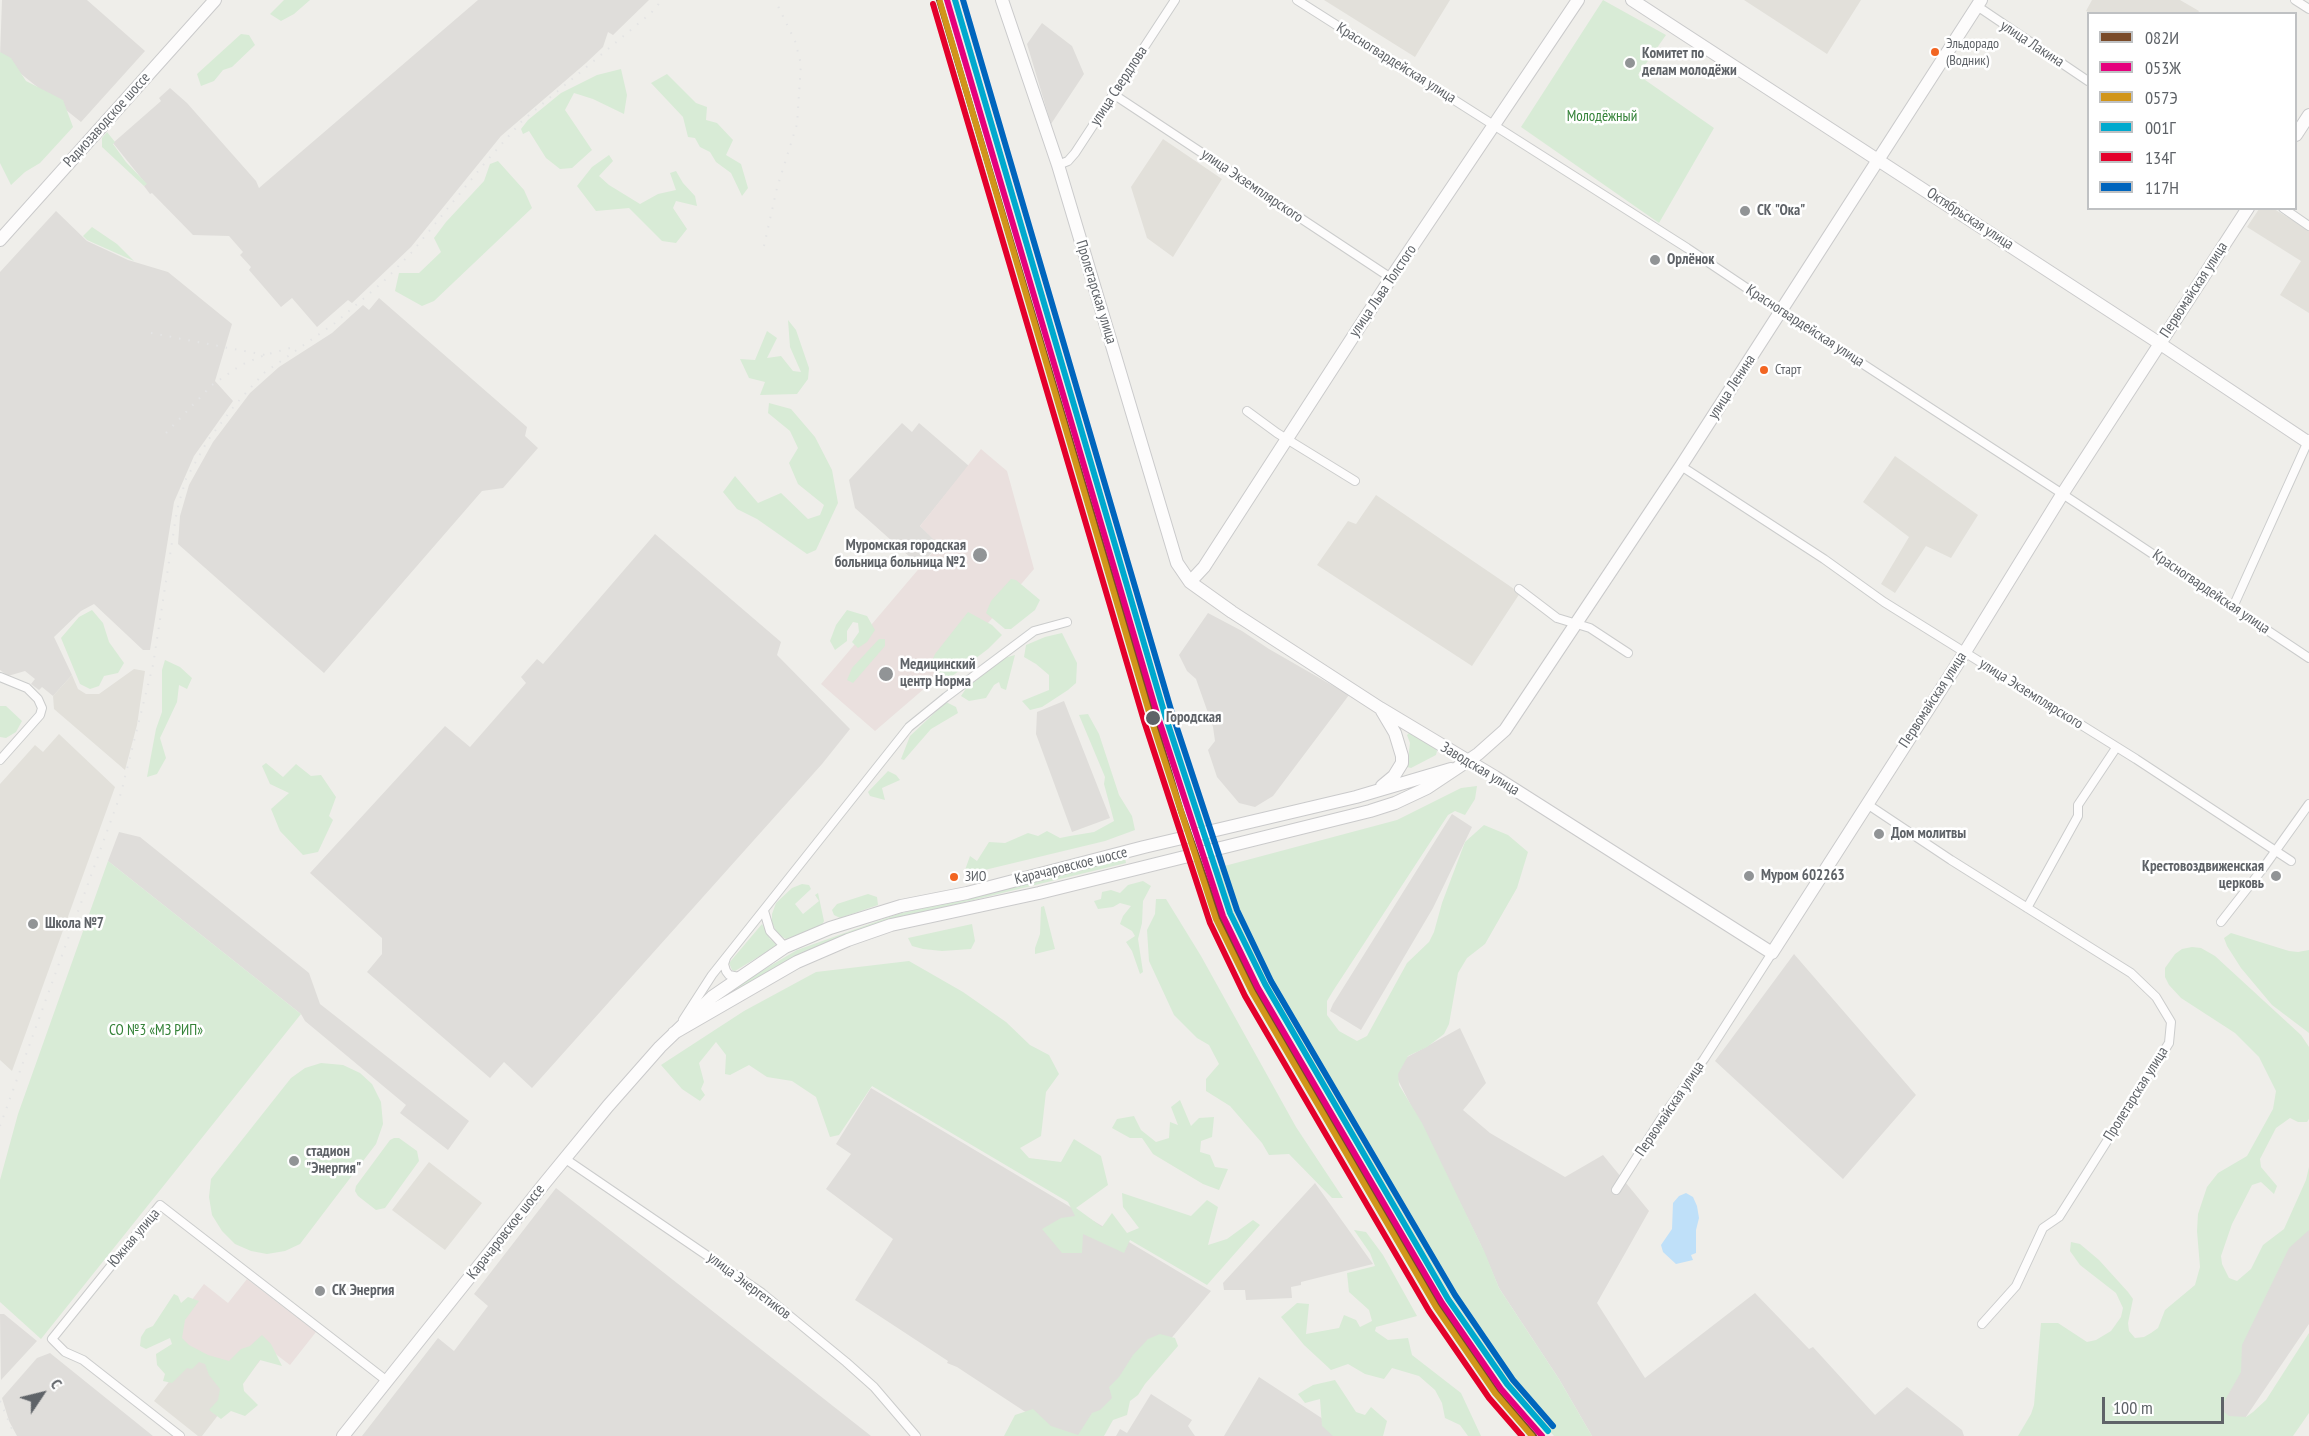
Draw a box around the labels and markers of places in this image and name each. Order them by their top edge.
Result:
place label: Эльдорадо (Водник) [1946,36,1999,68]
place label: Комитет по делам молодёжи [1642,45,1737,80]
marker: Эльдорадо (Водник) [1929,46,1941,58]
marker: Комитет по делам молодёжи [1623,56,1637,70]
place label: СК "Ока" [1757,202,1805,220]
marker: СК "Ока" [1738,204,1752,218]
place label: Орлёнок [1667,251,1714,269]
marker: Орлёнок [1648,253,1662,267]
place label: Старт [1775,362,1801,378]
marker: Старт [1758,364,1770,376]
place label: Муромская городская больница больница №2 [835,537,966,572]
marker: Муромская городская больница больница №2 [971,546,989,564]
place label: Медицинский центр Норма [900,656,975,691]
marker: Медицинский центр Норма [877,665,895,683]
marker: Городская [1144,709,1162,727]
place label: Городская [1166,709,1221,727]
place label: Дом молитвы [1891,825,1966,843]
marker: Дом молитвы [1872,827,1886,841]
place label: Крестовоздвиженская церковь [2142,858,2264,893]
place label: Муром 602263 [1761,867,1845,885]
place label: ЗИО [965,869,986,885]
marker: Муром 602263 [1742,869,1756,883]
marker: Крестовоздвиженская церковь [2269,869,2283,883]
marker: ЗИО [948,871,960,883]
place label: Школа №7 [45,915,104,933]
marker: Школа №7 [26,917,40,931]
place label: стадион "Энергия" [306,1143,361,1178]
marker: стадион "Энергия" [287,1154,301,1168]
place label: СК Энергия [332,1282,394,1300]
marker: СК Энергия [313,1284,327,1298]

